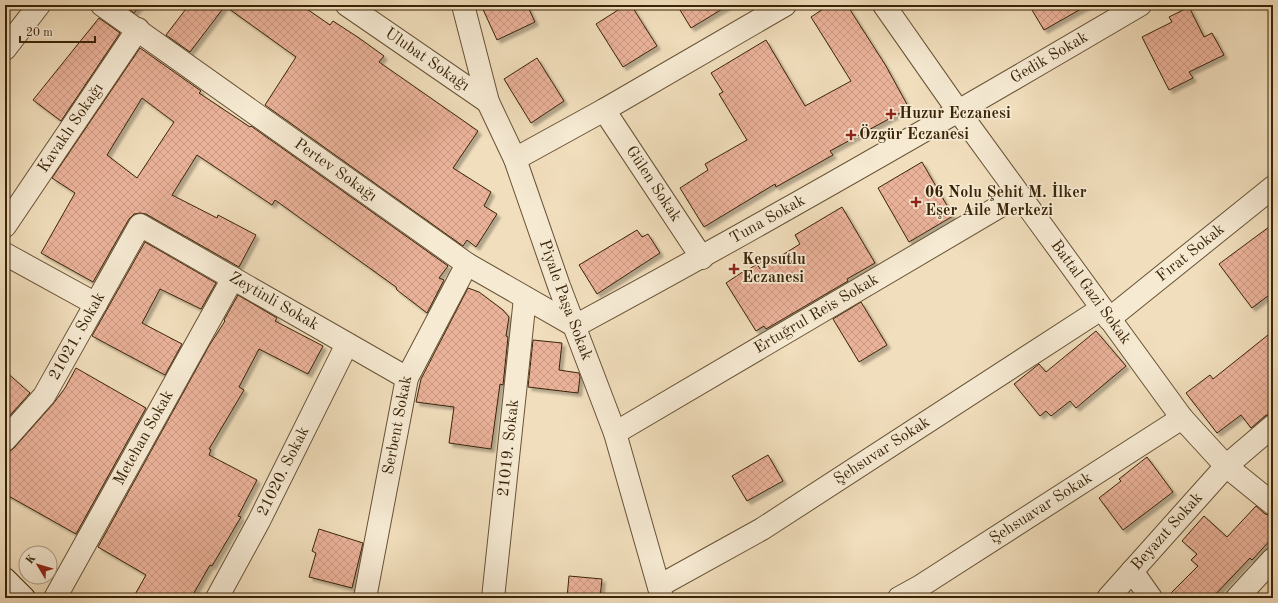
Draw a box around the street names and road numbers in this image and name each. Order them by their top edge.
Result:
street label: Ulubat Sokağı [382,25,472,95]
street label: Gedik Sokak [1008,29,1091,87]
street label: Kavaklı Sokağı [35,81,107,176]
street label: Pertev Sokağı [291,136,379,205]
street label: Gülen Sokak [622,143,684,225]
street label: Tuna Sokak [727,192,808,247]
street label: Fırat Sokak [1154,221,1228,285]
street label: Battal Gazi Sokak [1047,237,1134,348]
street label: Piyale Paşa Sokak [536,238,595,363]
street label: Zeytinli Sokak [226,270,321,334]
street label: Ertuğrul Reis Sokak [752,271,882,357]
street label: 21021. Sokak [46,290,108,383]
street label: Serbent Sokak [381,374,415,476]
street label: Metehan Sokak [111,388,177,488]
street label: 21019. Sokak [496,398,522,497]
street label: Şehsuvar Sokak [831,414,933,488]
street label: 21020. Sokak [255,424,313,519]
street label: Şehsuavar Sokak [987,470,1095,547]
street label: Beyazıt Sokak [1129,490,1206,574]

